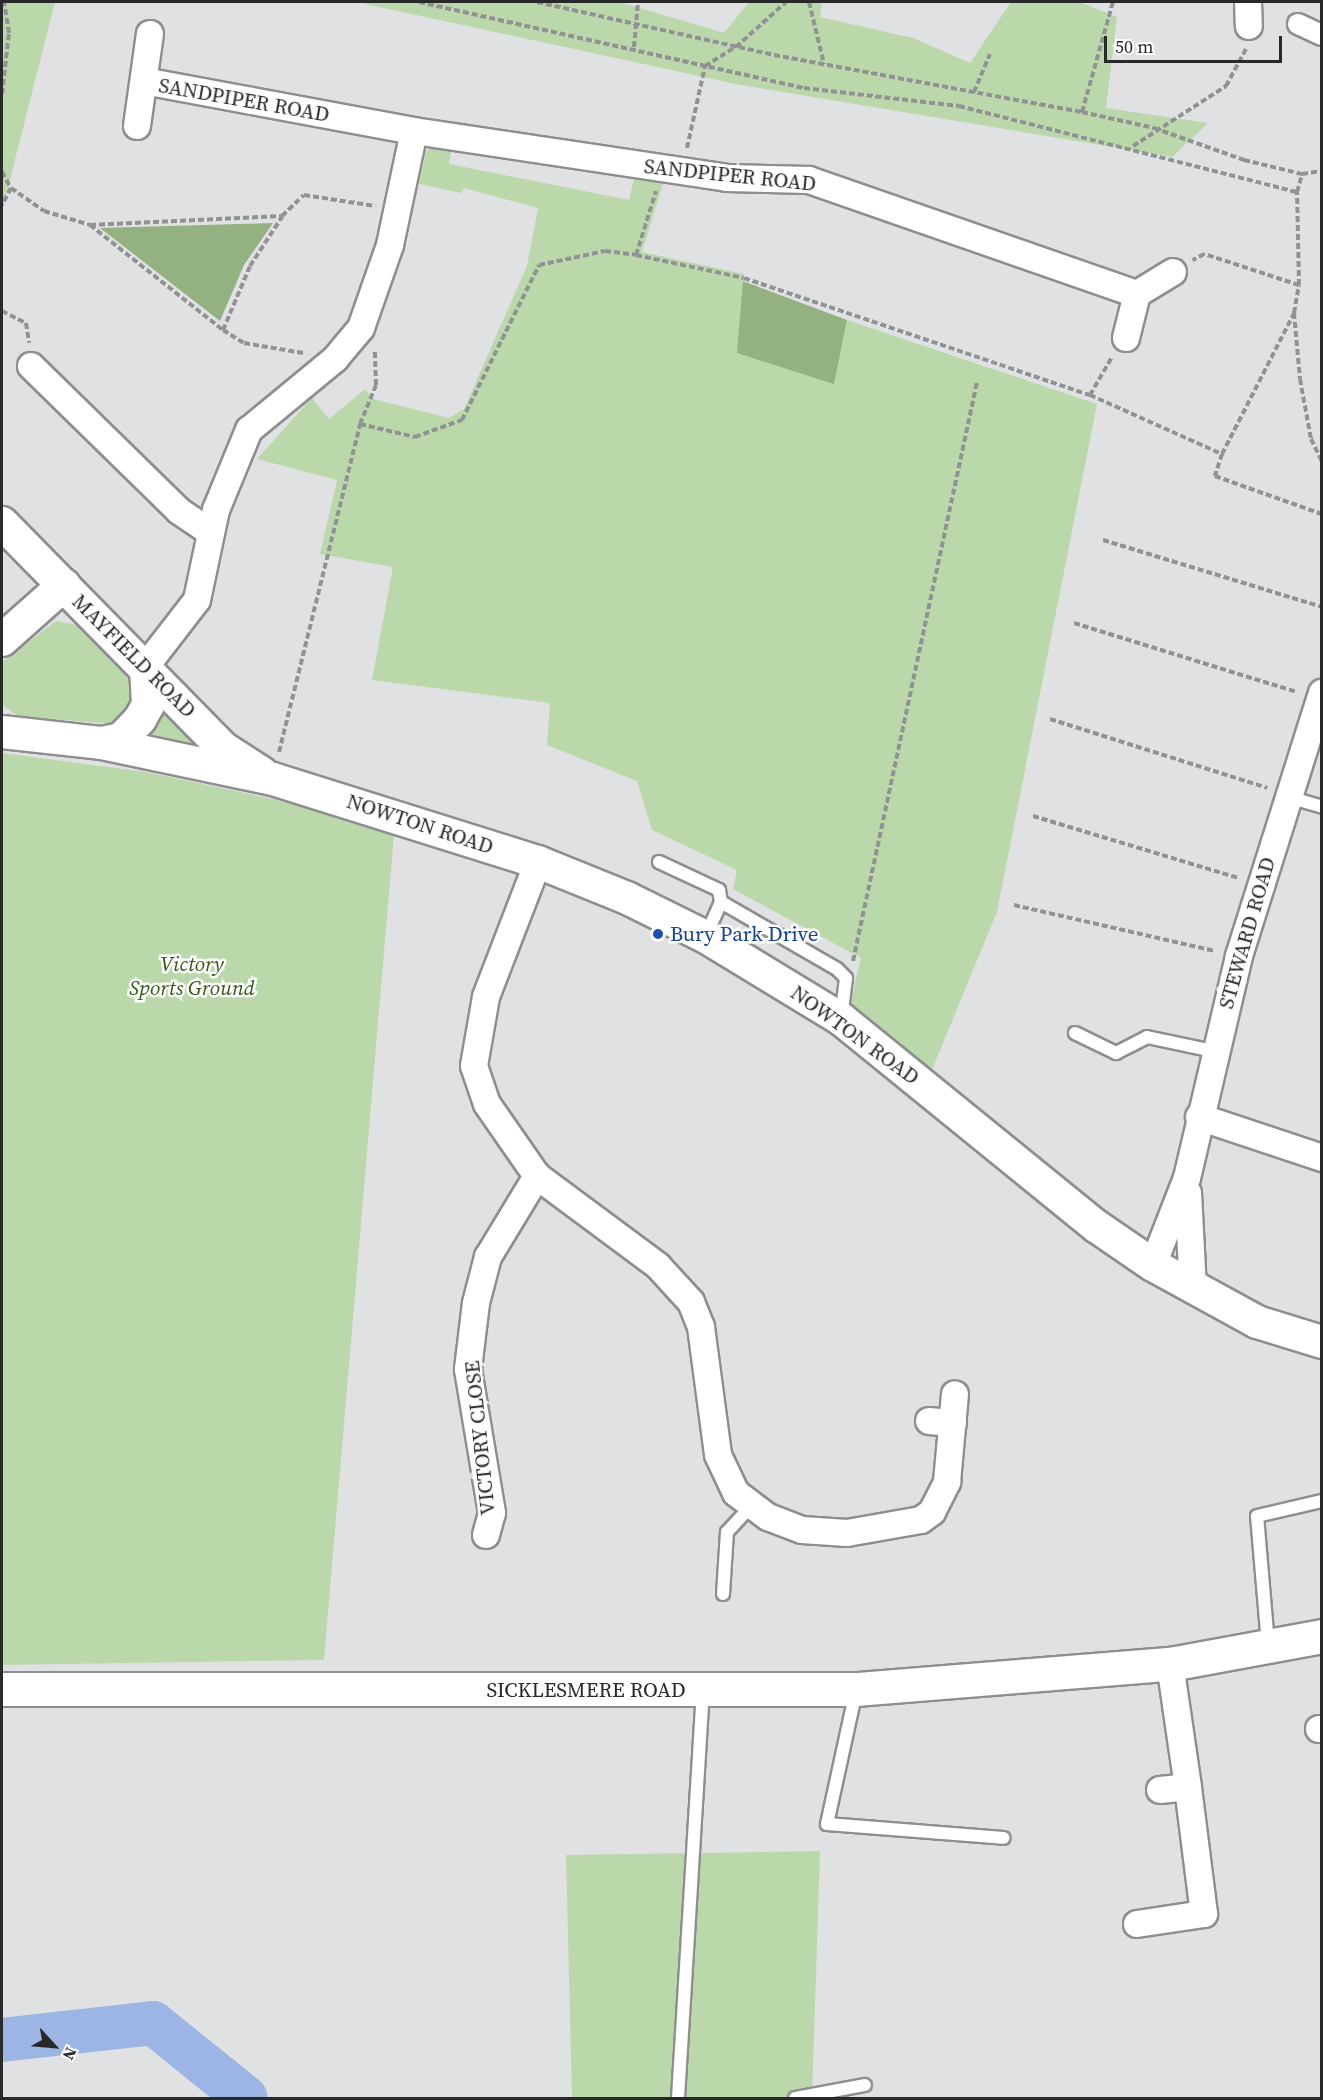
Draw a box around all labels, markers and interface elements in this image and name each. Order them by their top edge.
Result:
scale bar [1107,24,1286,62]
text: 50 m [1115,34,1153,59]
street label: SANDPIPER ROAD [157,73,331,127]
street label: SANDPIPER ROAD [643,153,817,197]
street label: MAYFIELD ROAD [67,589,201,723]
street label: NOWTON ROAD [344,788,496,860]
street label: STEWARD ROAD [1213,854,1281,1012]
place label: Bury Park Drive [670,921,818,947]
marker: Bury Park Drive [651,927,665,941]
park label: Victory Sports Ground [129,951,255,1001]
street label: NOWTON ROAD [786,980,924,1090]
street label: VICTORY CLOSE [459,1359,501,1517]
street label: SICKLESMERE ROAD [486,1677,686,1703]
north arrow [24,2016,84,2076]
text: N [58,2044,83,2064]

